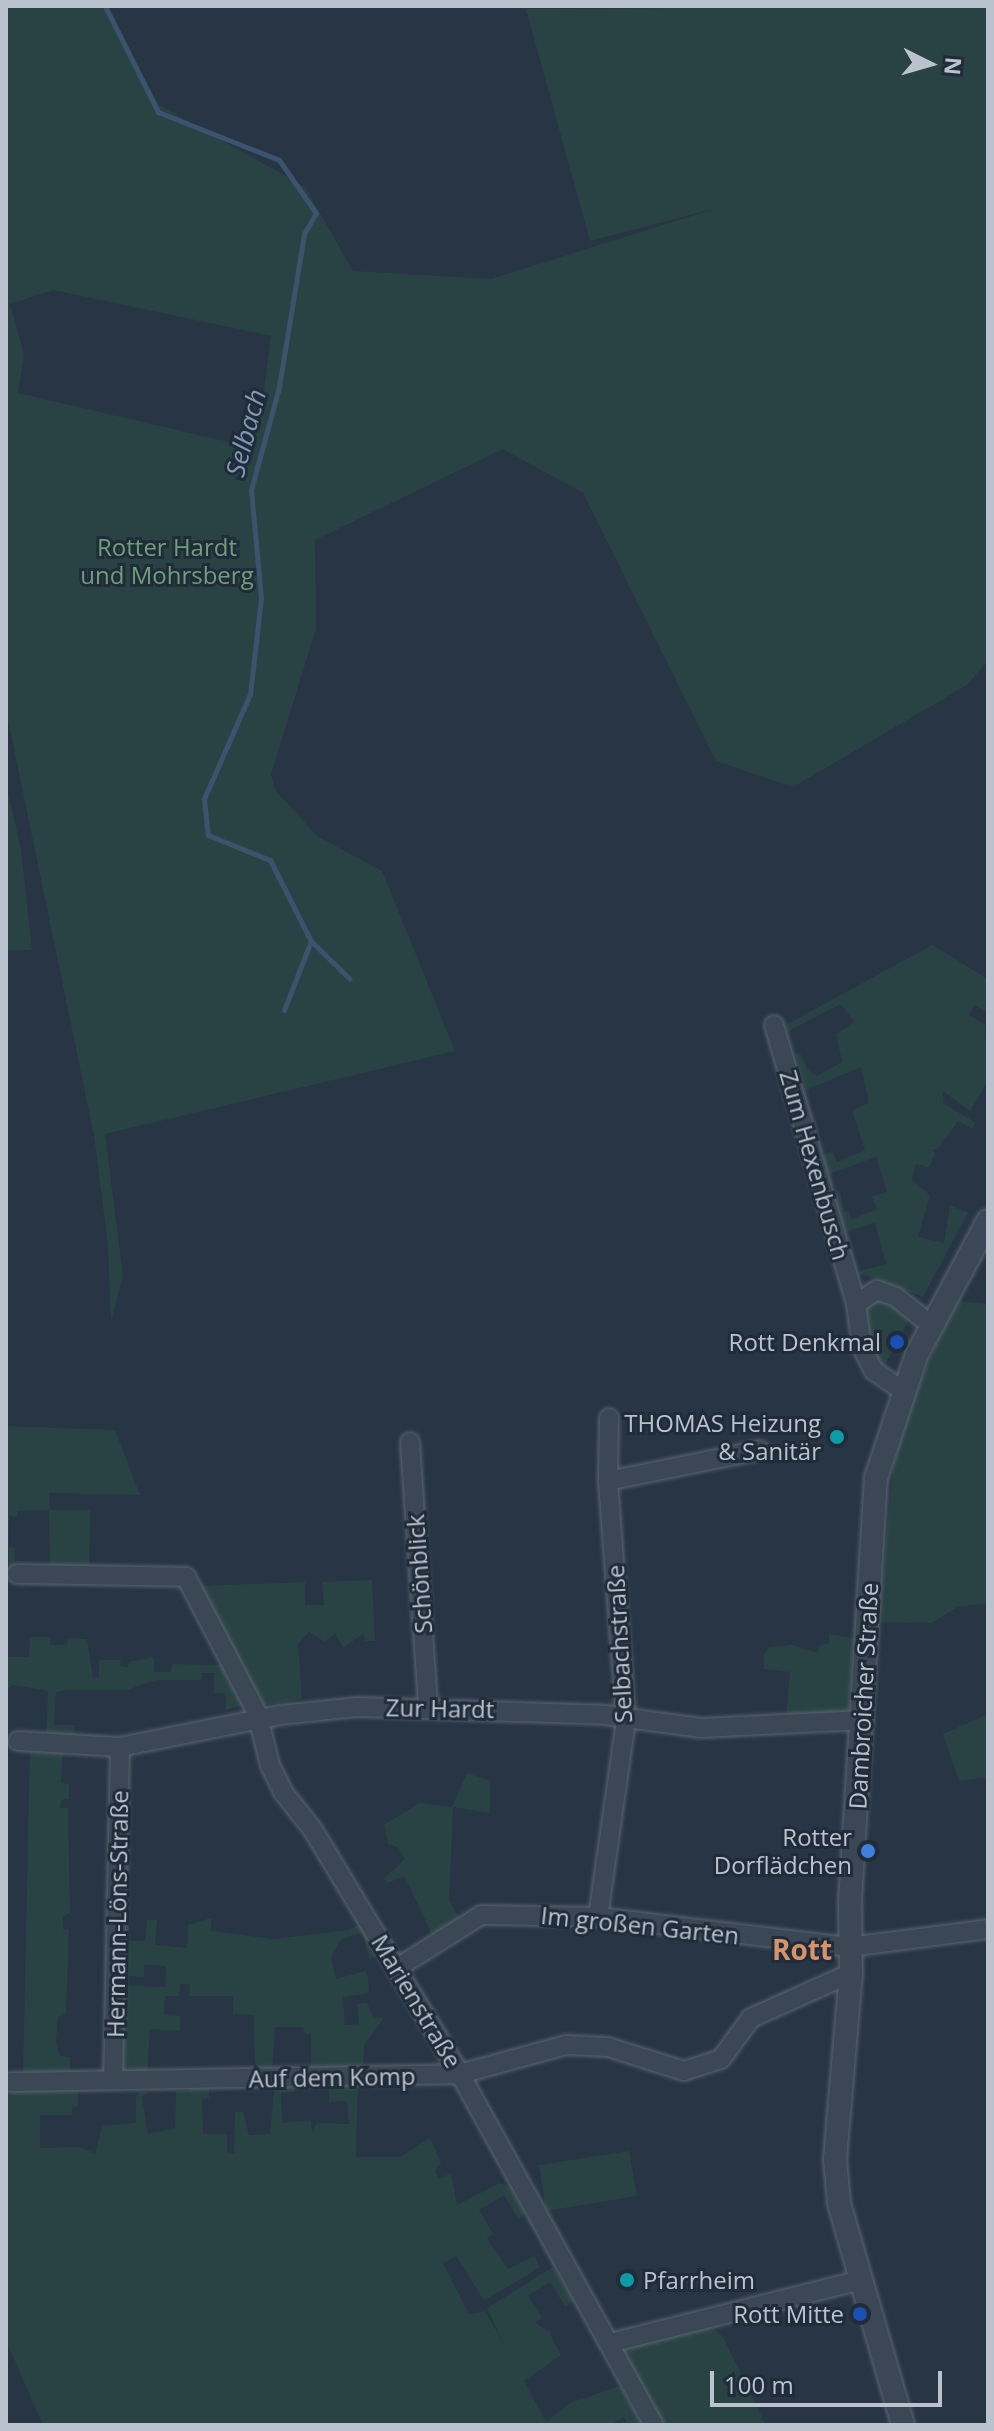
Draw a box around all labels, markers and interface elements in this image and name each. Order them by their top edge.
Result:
north arrow [890,24,970,104]
text: N [938,56,970,76]
water label: Selbach [219,386,273,480]
park label: Rotter Hardt und Mohrsberg [80,533,254,589]
street label: Zum Hexenbusch [774,1067,856,1263]
place label: Rott Denkmal [729,1328,881,1356]
marker: Rott Denkmal [888,1333,906,1351]
place label: THOMAS Heizung & Sanitär [624,1409,821,1465]
marker: THOMAS Heizung & Sanitär [828,1428,846,1446]
street label: Schönblick [400,1513,438,1635]
street label: Selbachstraße [600,1564,638,1724]
street label: Dambroicher Straße [843,1582,883,1810]
street label: Zur Hardt [385,1693,495,1723]
street label: Hermann-Löns-Straße [100,1790,134,2038]
place label: Rotter Dorflädchen [714,1823,852,1879]
marker: Rotter Dorflädchen [859,1842,877,1860]
street label: Im großen Garten [539,1900,741,1950]
street label: Marienstraße [366,1929,468,2073]
district label: Rott [772,1932,832,1966]
street label: Auf dem Komp [248,2061,416,2093]
place label: Pfarrheim [643,2266,755,2294]
marker: Pfarrheim [618,2271,636,2289]
place label: Rott Mitte [733,2300,844,2328]
marker: Rott Mitte [851,2305,869,2323]
scale bar [714,2355,946,2405]
text: 100 m [724,2368,794,2401]

